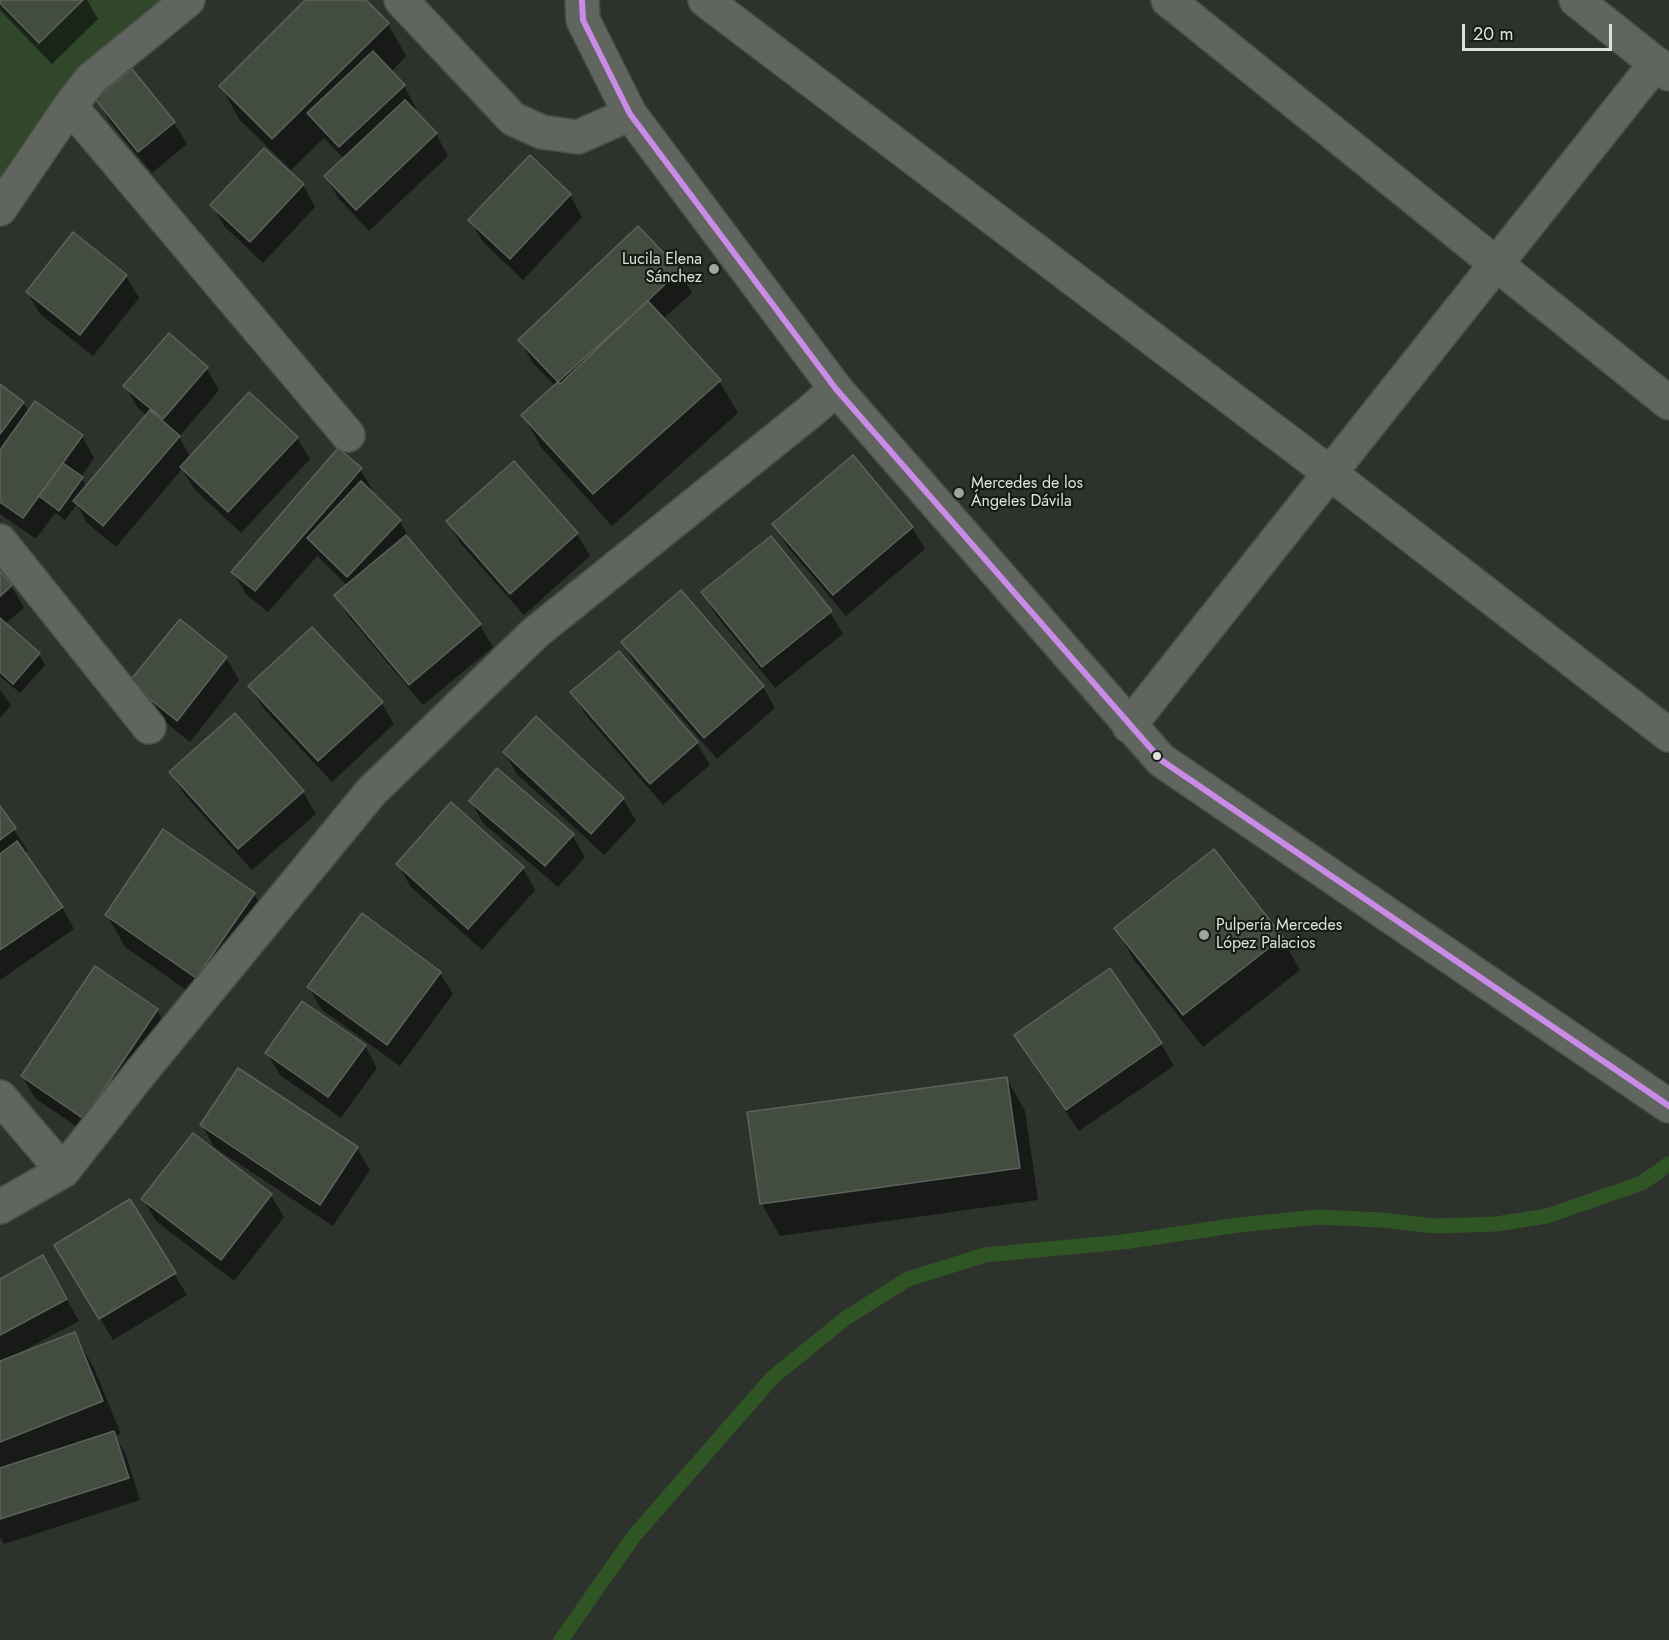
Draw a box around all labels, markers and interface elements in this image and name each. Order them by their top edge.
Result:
scale bar [1465,12,1615,50]
text: 20 m [1473,21,1513,47]
place label: Lucila Elena Sánchez [622,250,702,288]
marker: Lucila Elena Sánchez [707,262,721,276]
place label: Mercedes de los Ángeles Dávila [971,474,1083,512]
marker: Mercedes de los Ángeles Dávila [952,486,966,500]
unlabelled marker [1151,750,1163,762]
place label: Pulpería Mercedes López Palacios [1216,916,1342,954]
marker: Pulpería Mercedes López Palacios [1197,928,1211,942]

